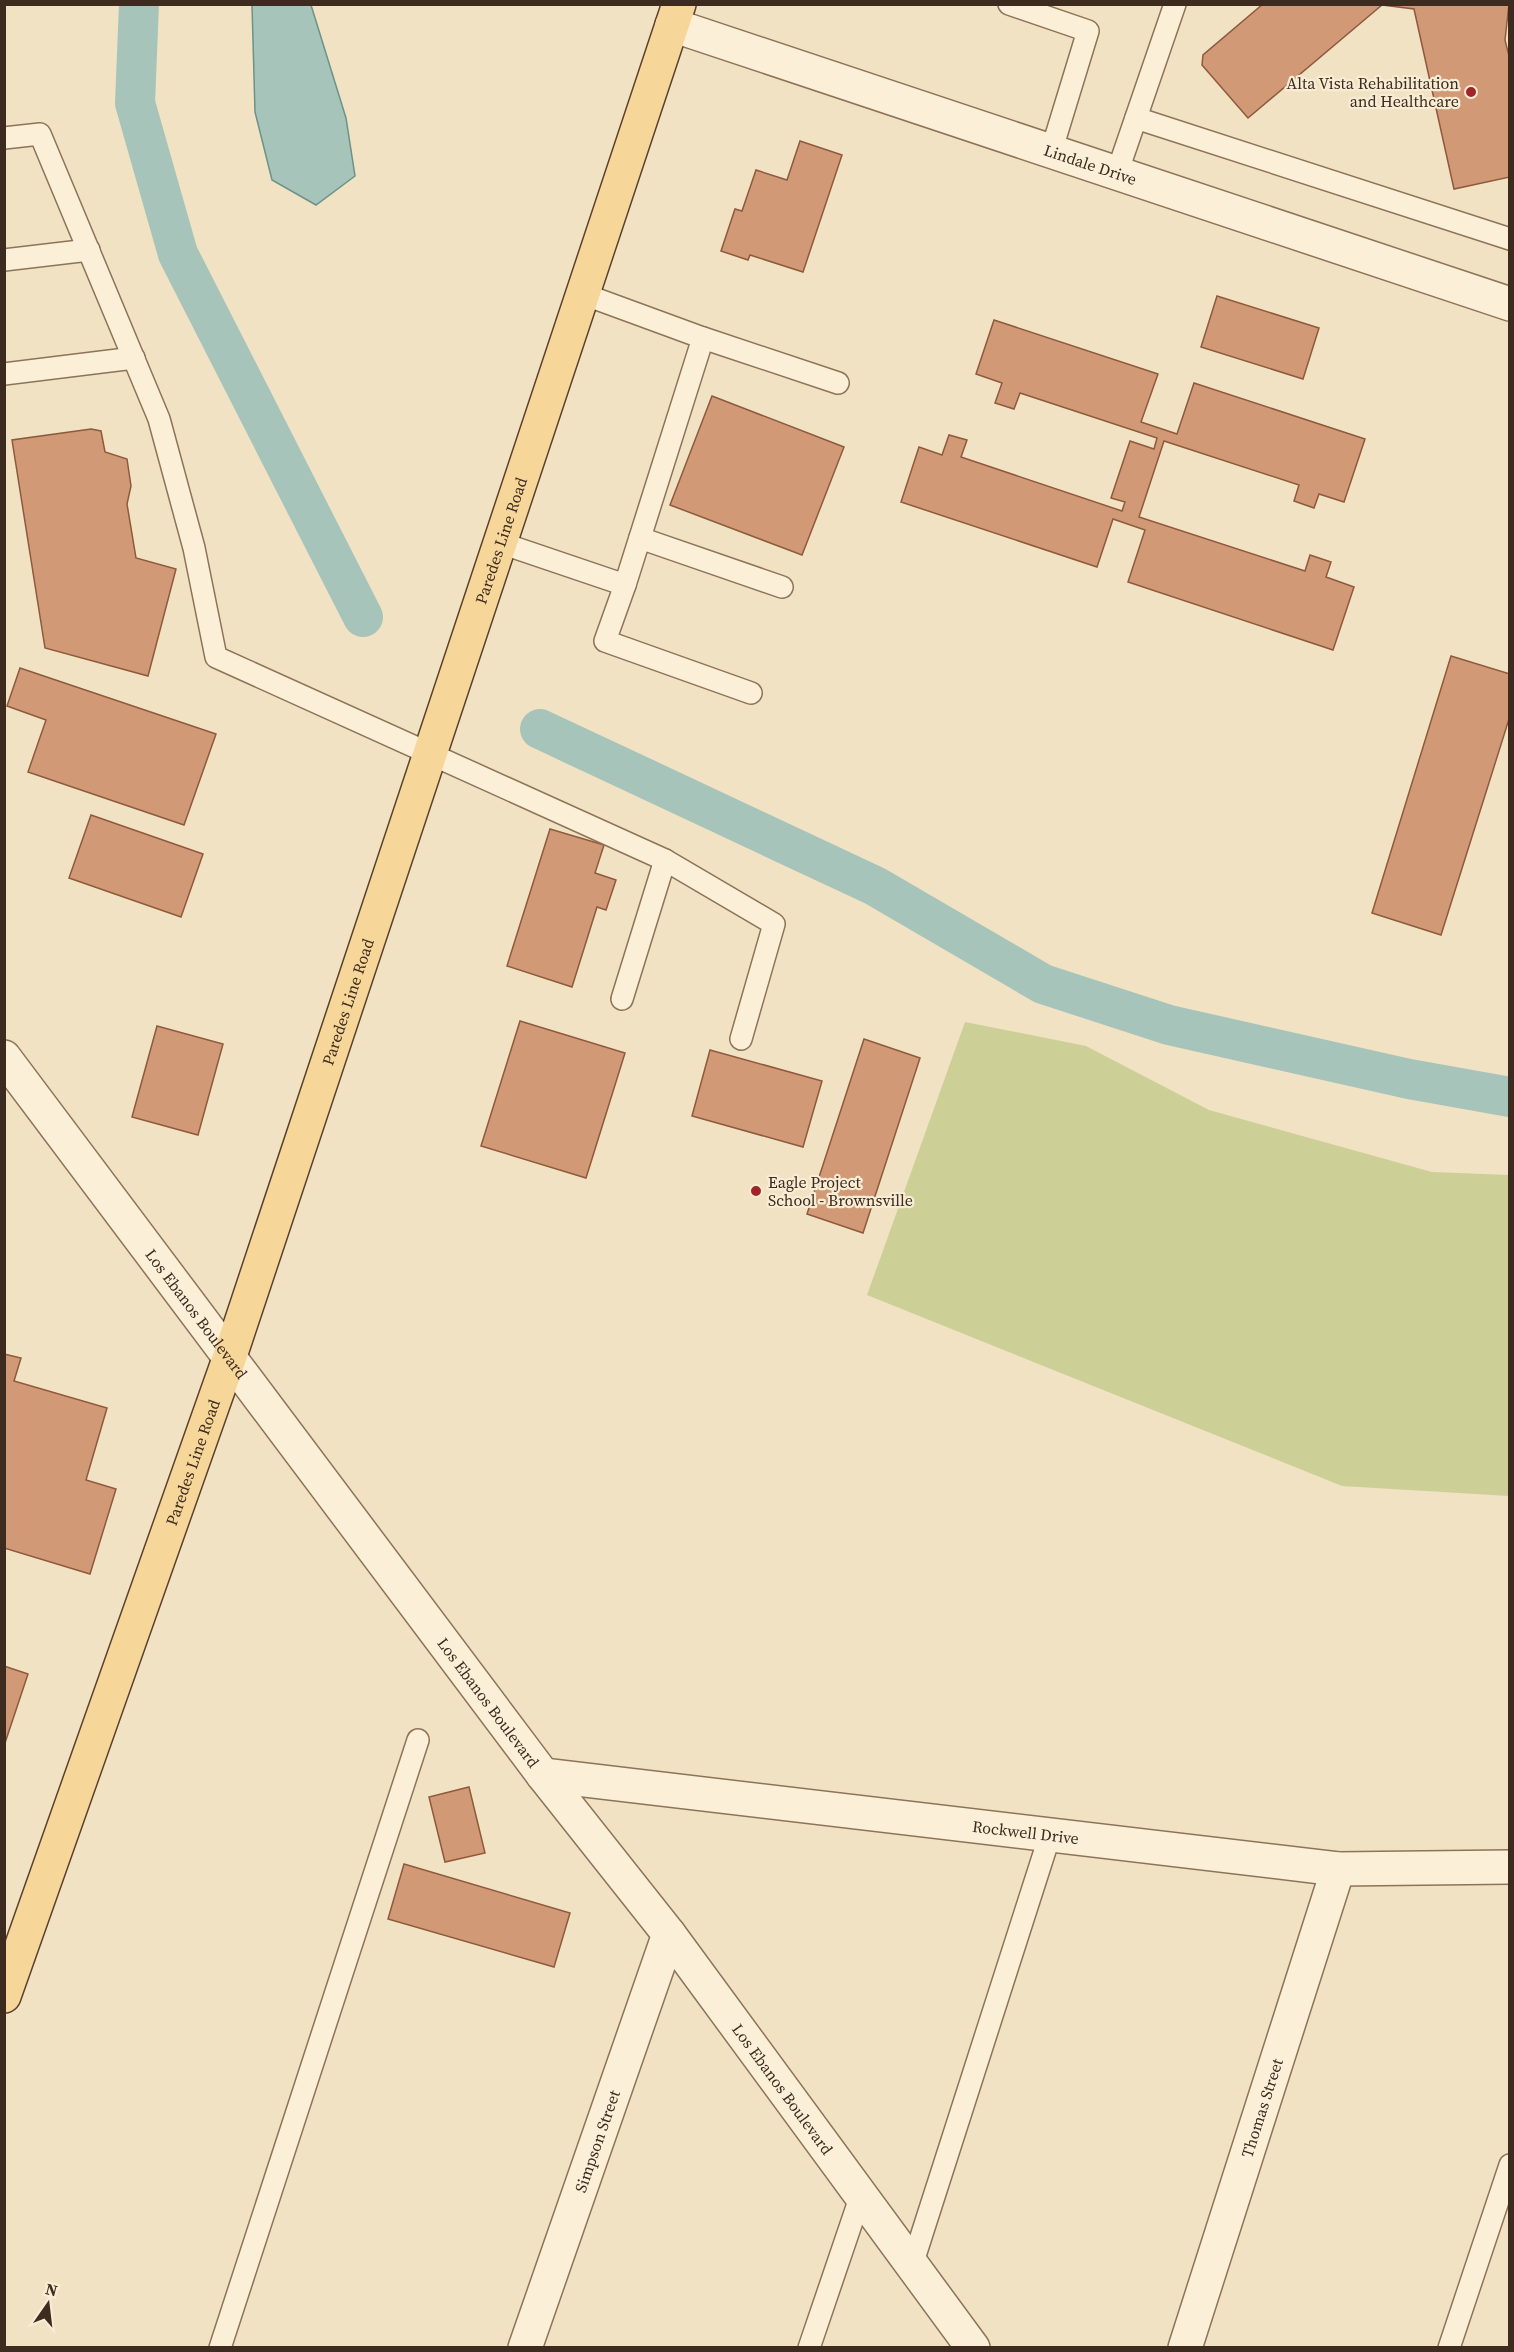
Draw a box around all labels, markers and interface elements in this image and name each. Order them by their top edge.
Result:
place label: Alta Vista Rehabilitation and Healthcare [1287,72,1459,112]
marker: Alta Vista Rehabilitation and Healthcare [1464,85,1478,99]
street label: Lindale Drive [1041,139,1140,190]
street label: Paredes Line Road [470,474,532,607]
street label: Paredes Line Road [316,935,379,1068]
place label: Eagle Project School - Brownsville [768,1171,913,1211]
marker: Eagle Project School - Brownsville [749,1184,763,1198]
street label: Los Ebanos Boulevard [141,1244,253,1383]
street label: Paredes Line Road [160,1396,225,1528]
street label: Los Ebanos Boulevard [432,1633,545,1772]
street label: Rockwell Drive [971,1815,1080,1849]
street label: Los Ebanos Boulevard [727,2019,838,2159]
street label: Thomas Street [1236,2055,1288,2160]
street label: Simpson Street [569,2086,625,2195]
north arrow [18,2274,78,2334]
text: N [43,2277,60,2302]

